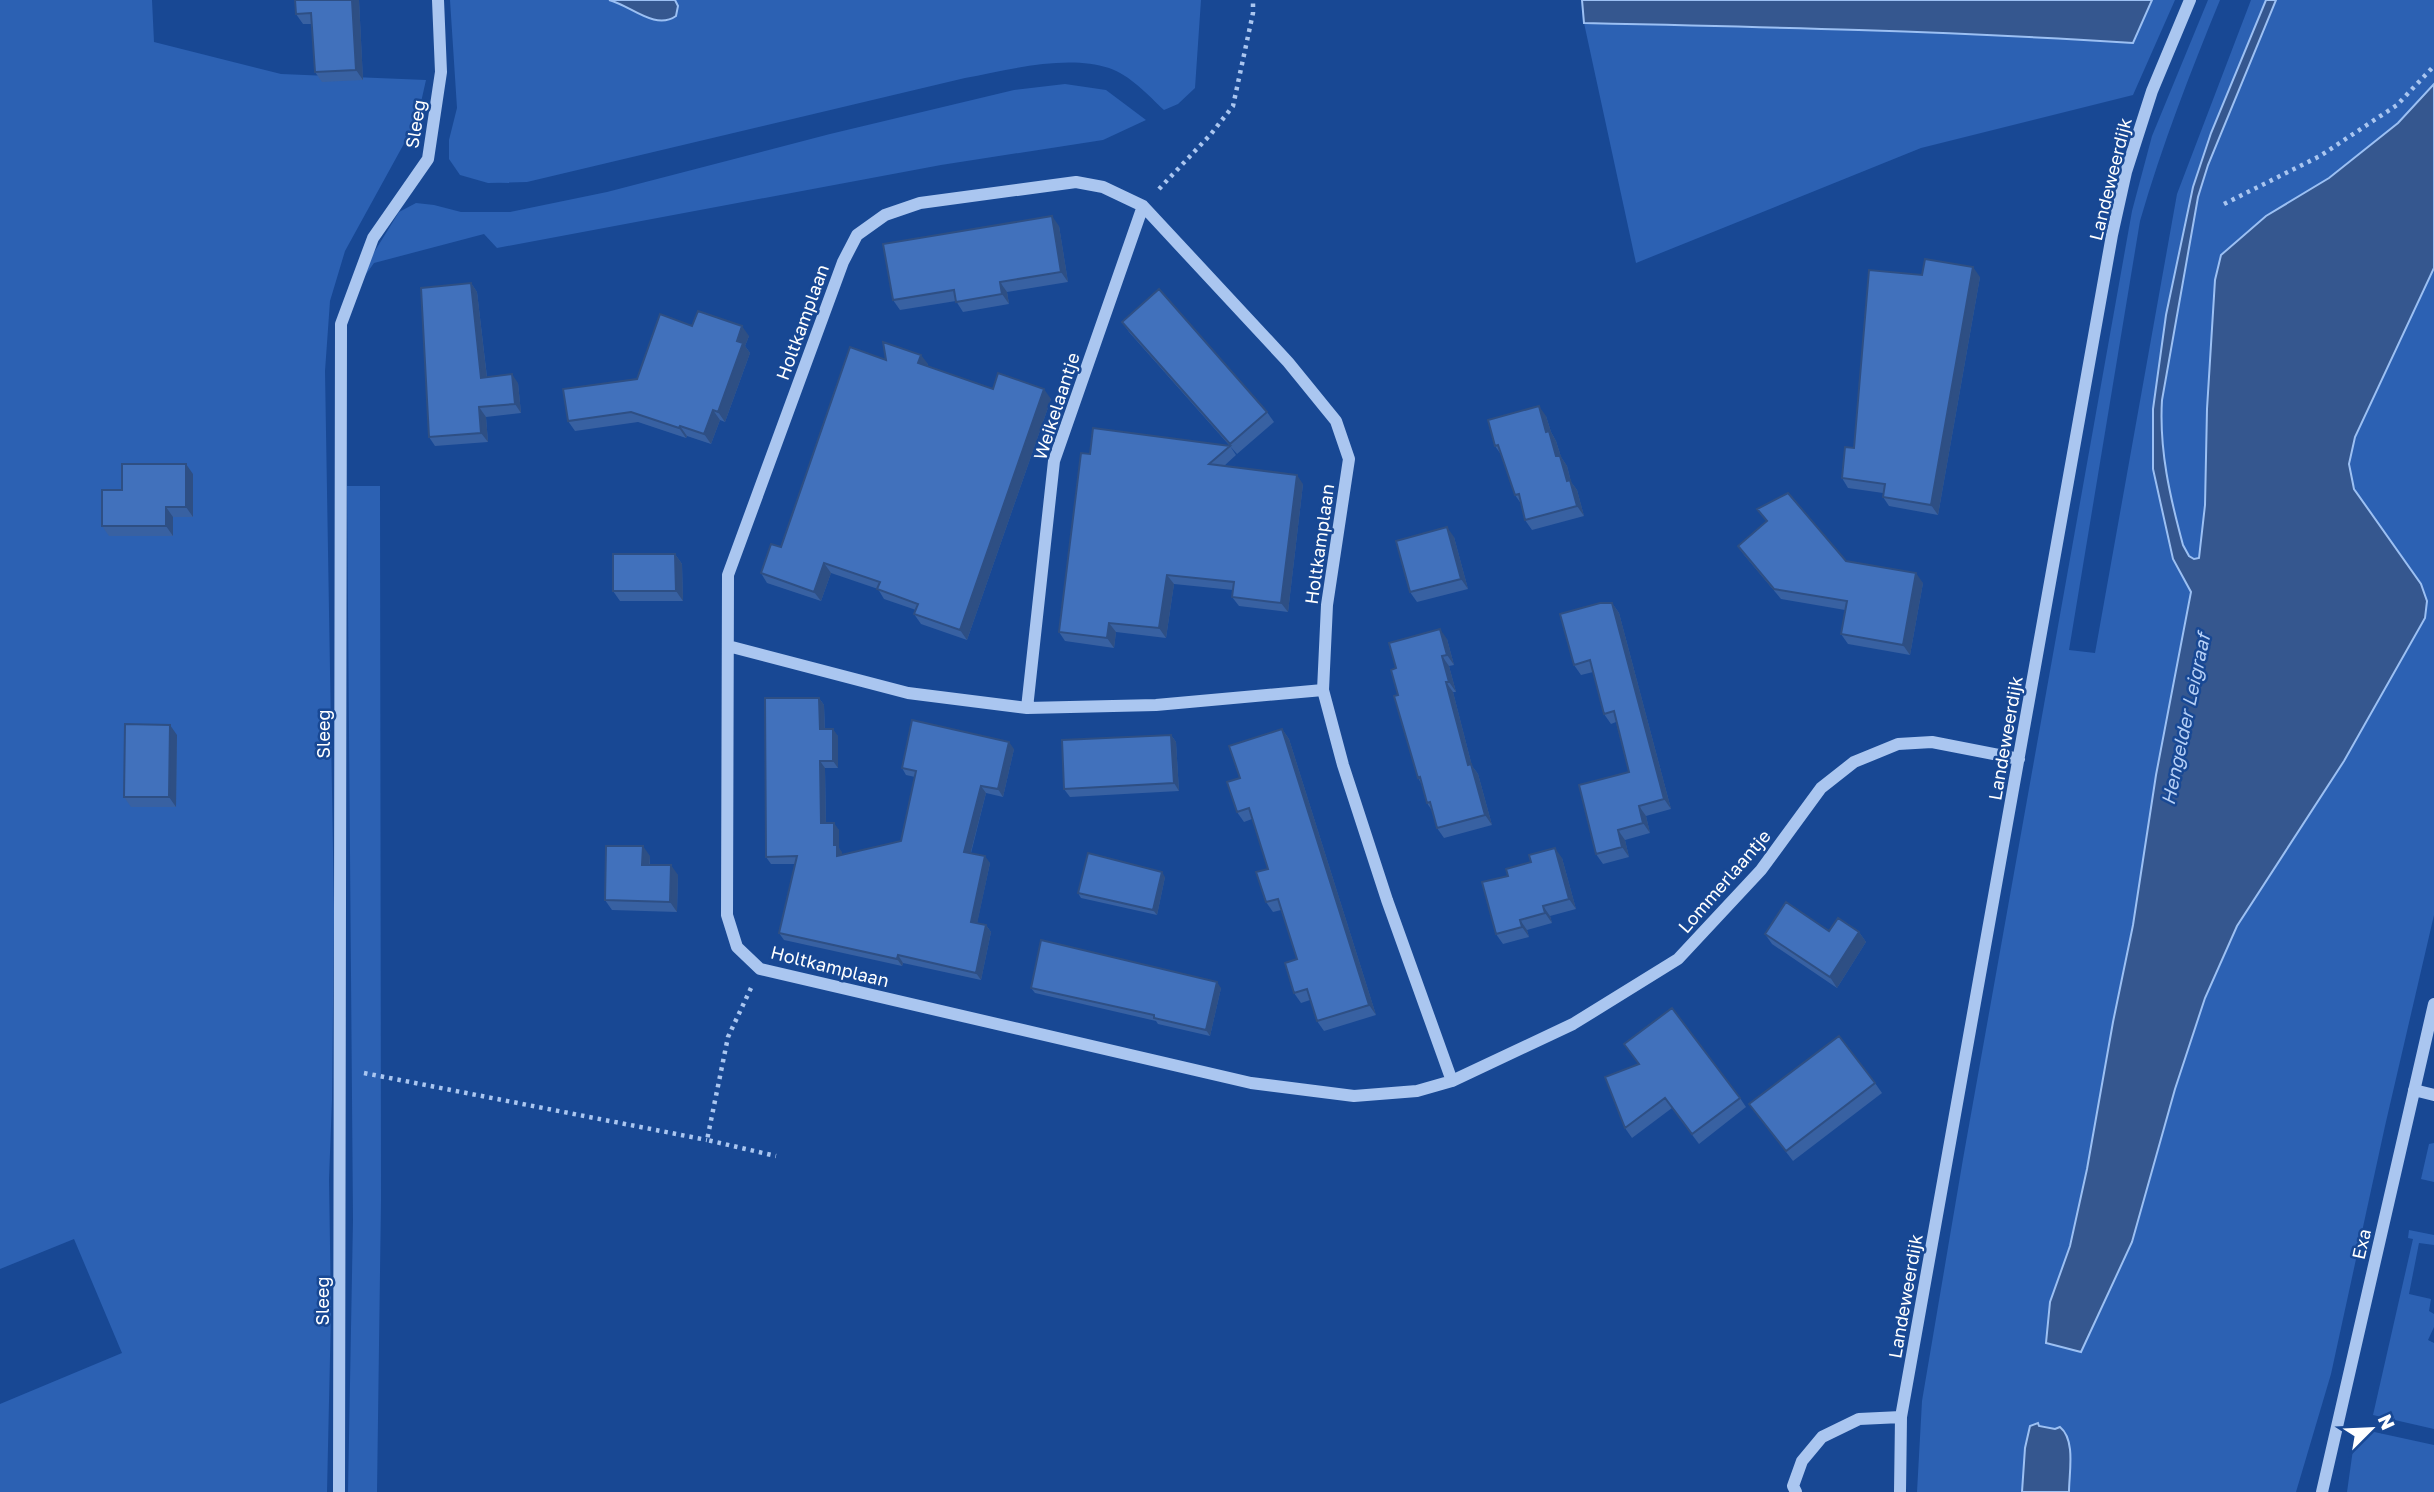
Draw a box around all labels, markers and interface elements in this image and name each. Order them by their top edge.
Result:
street label: Sleeg [400,98,430,150]
street label: Landeweerdijk [2084,115,2136,243]
street label: Holtkamplaan [771,261,833,383]
street label: Weikelaantje [1028,350,1084,462]
street label: Holtkamplaan [1300,482,1338,606]
water label: Hengelder Leigraaf [2156,628,2215,807]
street label: Landeweerdijk [1983,674,2027,802]
street label: Sleeg [312,709,334,759]
street label: Lommerlaantje [1673,825,1775,937]
street label: Holtkamplaan [768,941,892,991]
street label: Exa [2347,1226,2375,1262]
street label: Landeweerdijk [1883,1232,1927,1360]
street label: Sleeg [311,1276,333,1326]
north arrow [2336,1394,2406,1464]
text: N [2374,1411,2400,1433]

